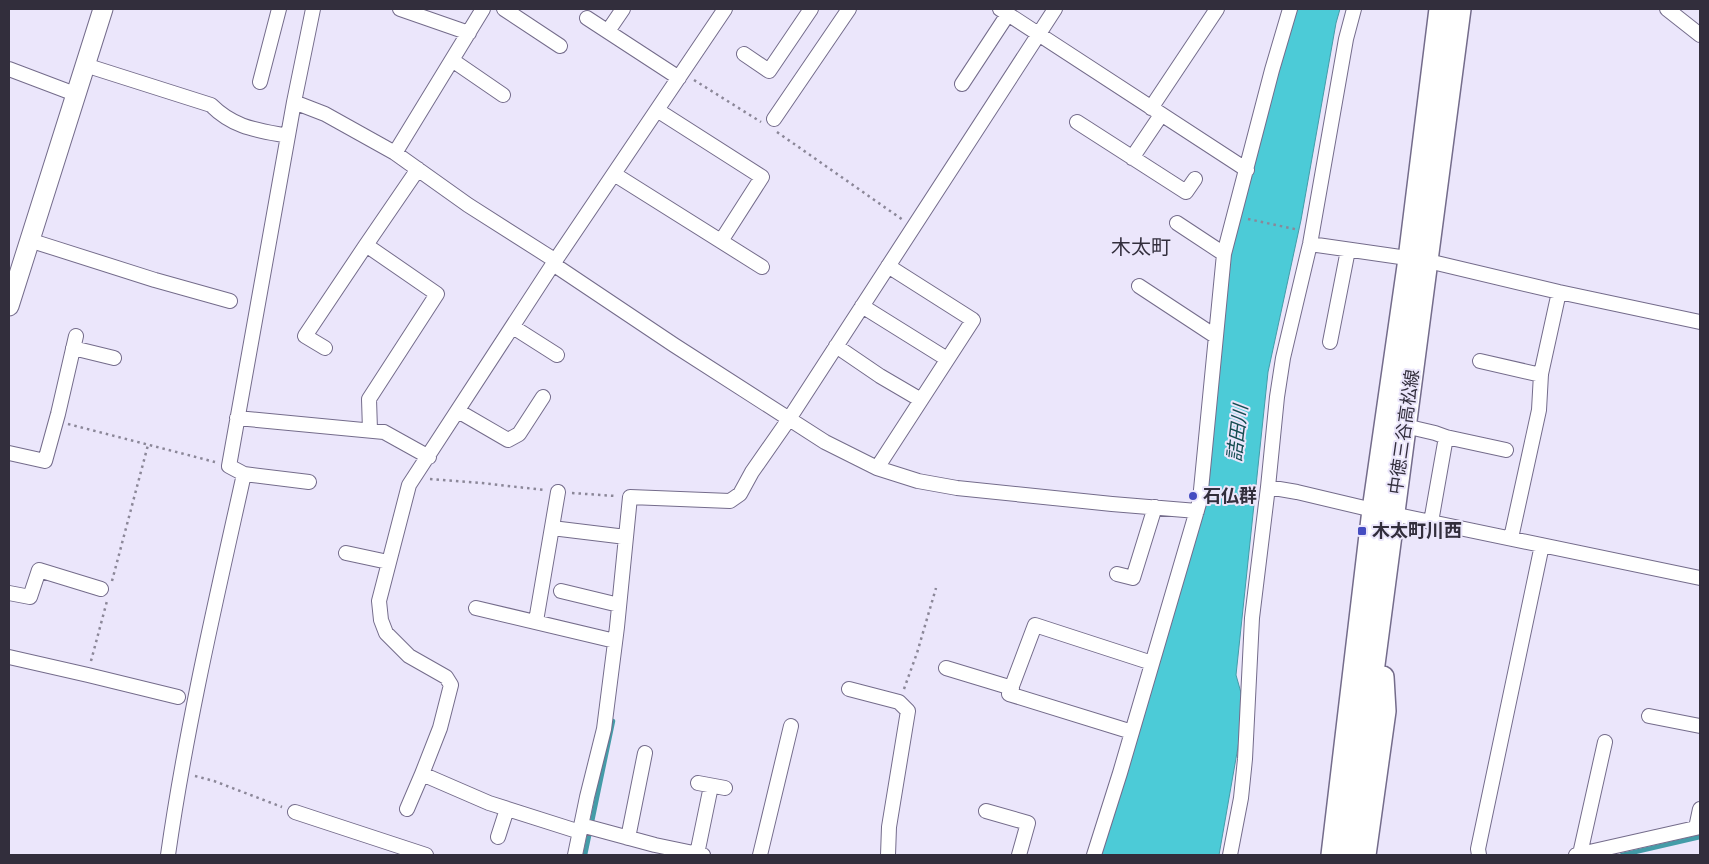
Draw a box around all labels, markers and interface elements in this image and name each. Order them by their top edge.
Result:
district label: 木太町 [1111,235,1171,259]
street label: 中徳三谷高松線 [1384,368,1424,496]
water label: 詰田川 [1223,401,1253,463]
place label: 石仏群 [1203,485,1257,507]
marker: 石仏群 [1187,490,1199,502]
place label: 木太町川西 [1372,520,1462,542]
marker: 木太町川西 [1356,525,1368,537]

